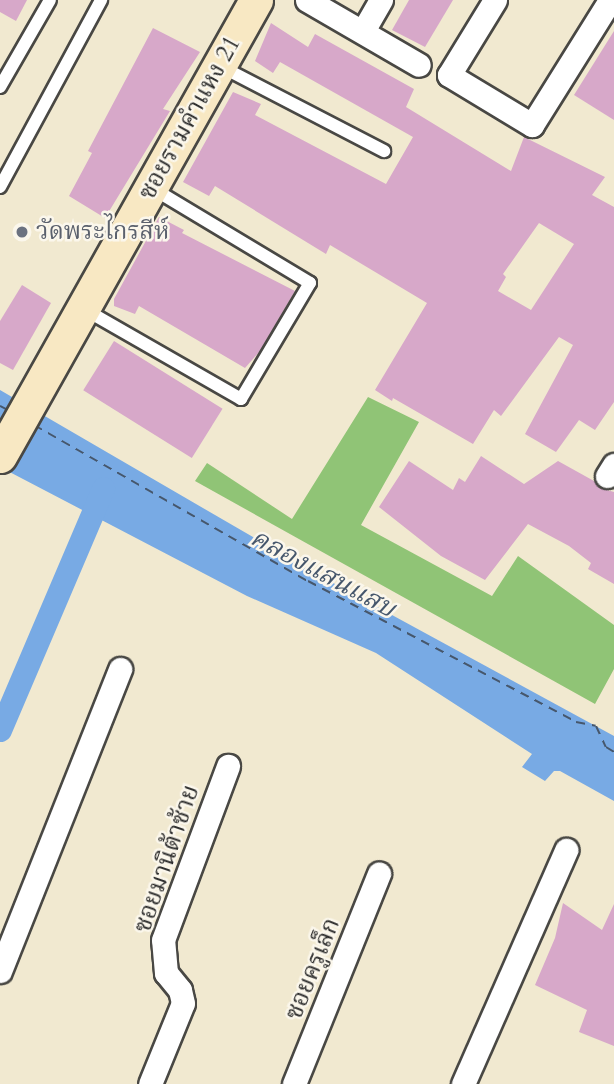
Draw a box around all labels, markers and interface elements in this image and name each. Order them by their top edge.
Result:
street label: ซอยรามคำแหง 21 [133,31,247,205]
place label: วัดพระไกรสีห์ [36,218,169,246]
marker: วัดพระไกรสีห์ [14,224,30,240]
water label: คลองแสนแสบ [245,522,401,624]
street label: ซอยมานิต้าซ้าย [128,781,206,937]
street label: ซอยครูเล็ก [280,914,346,1024]

